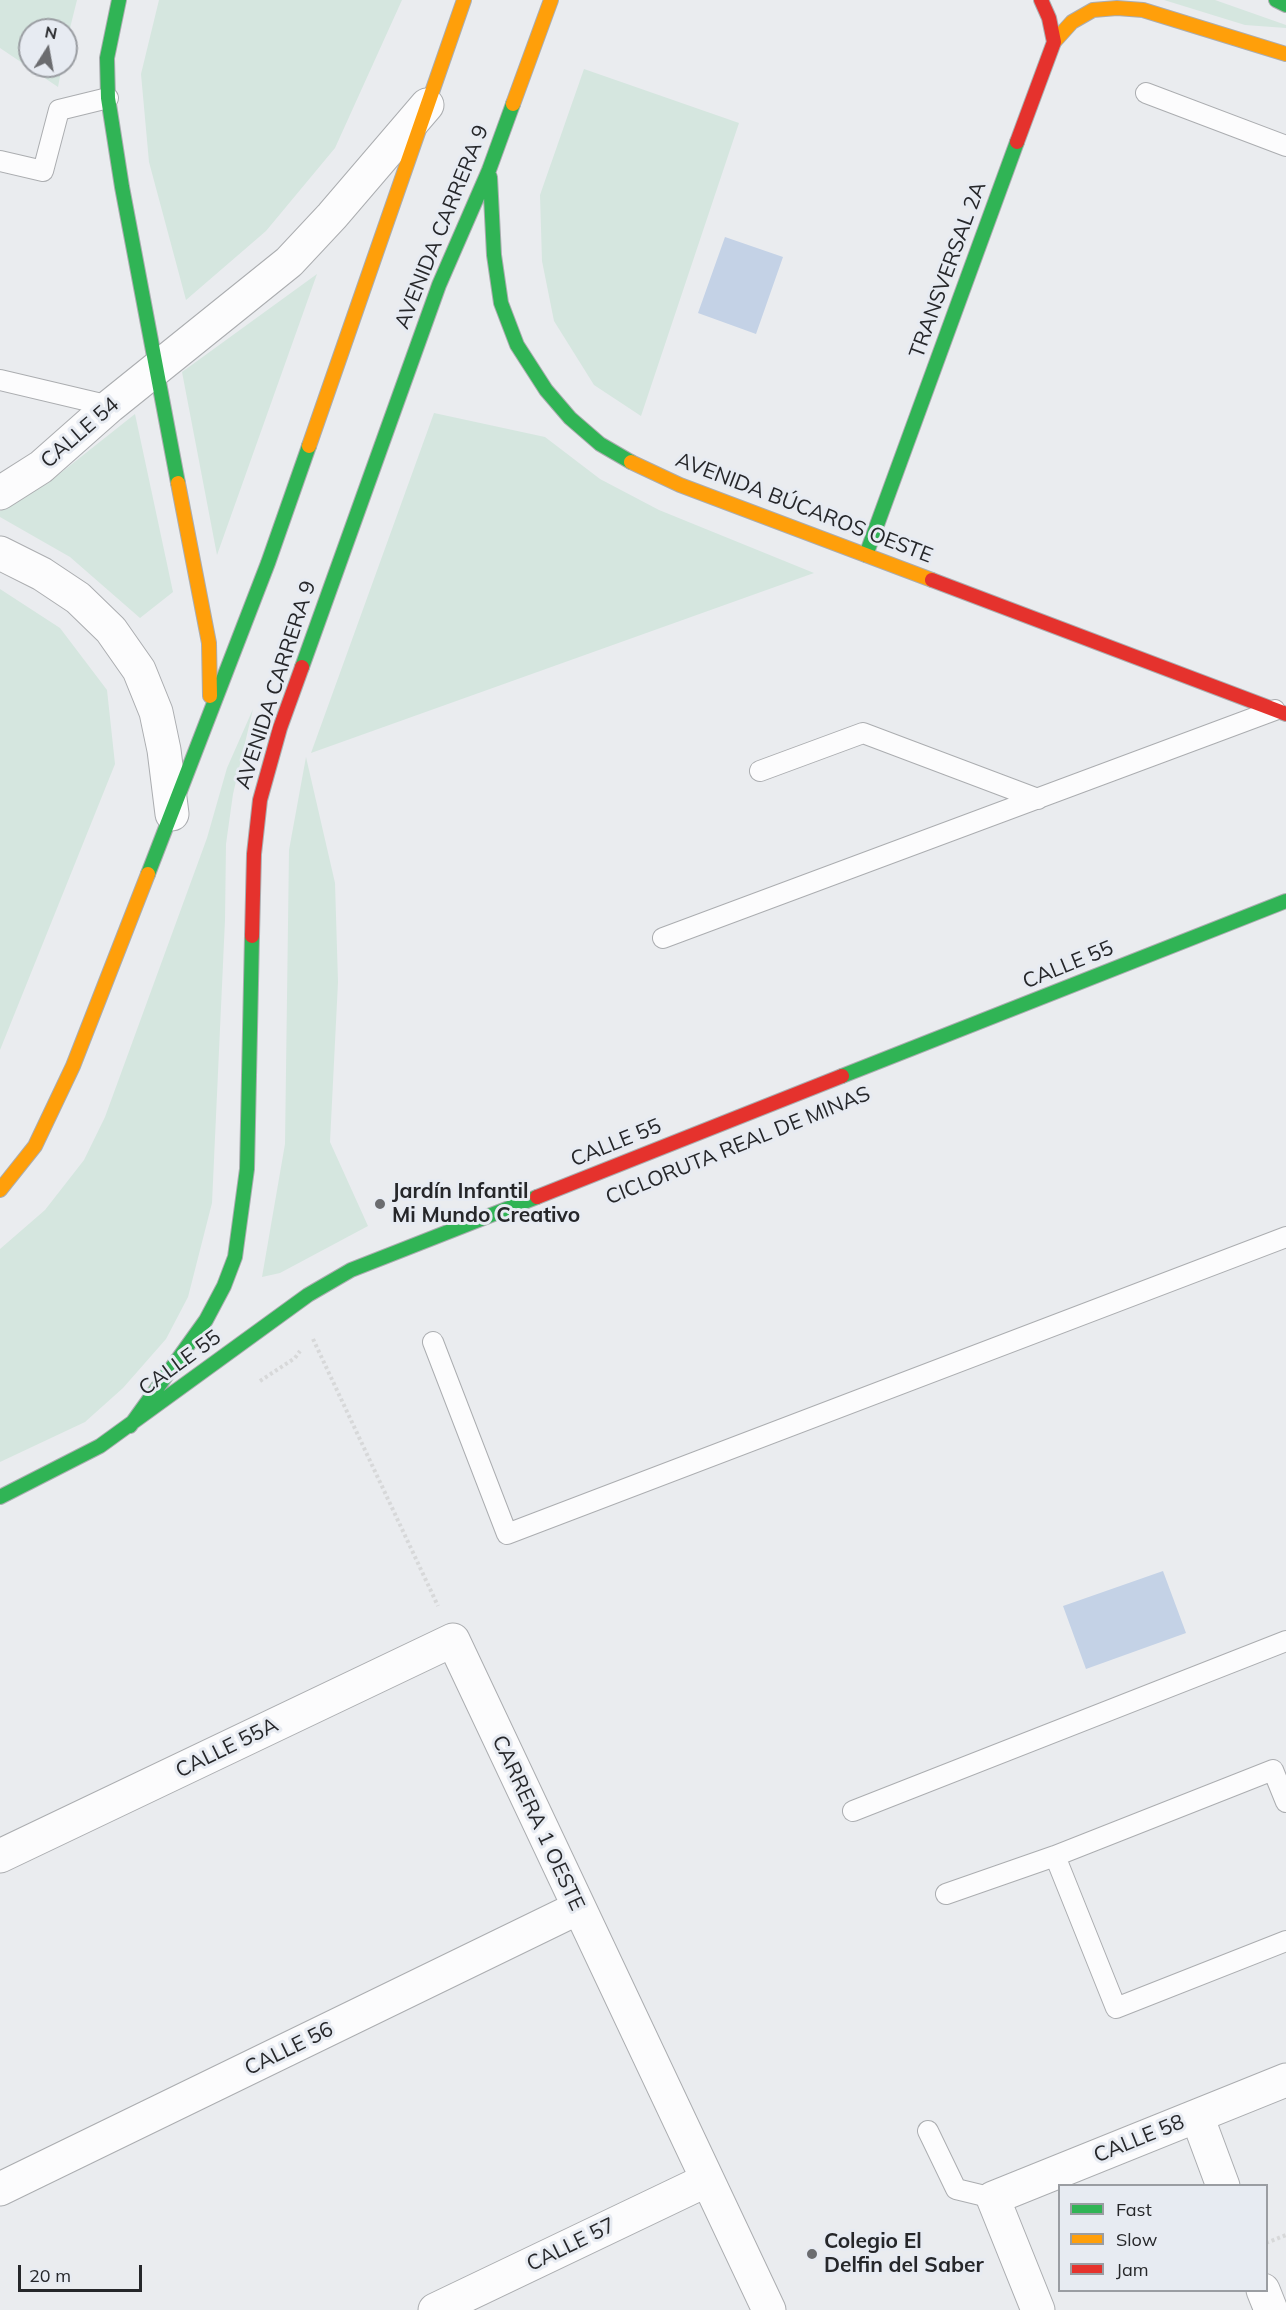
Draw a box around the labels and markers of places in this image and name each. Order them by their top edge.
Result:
place label: Jardín Infantil Mi Mundo Creativo [392,1179,580,1229]
marker: Jardín Infantil Mi Mundo Creativo [373,1197,387,1211]
place label: Colegio El Delfin del Saber [824,2229,984,2279]
marker: Colegio El Delfin del Saber [805,2247,819,2261]

